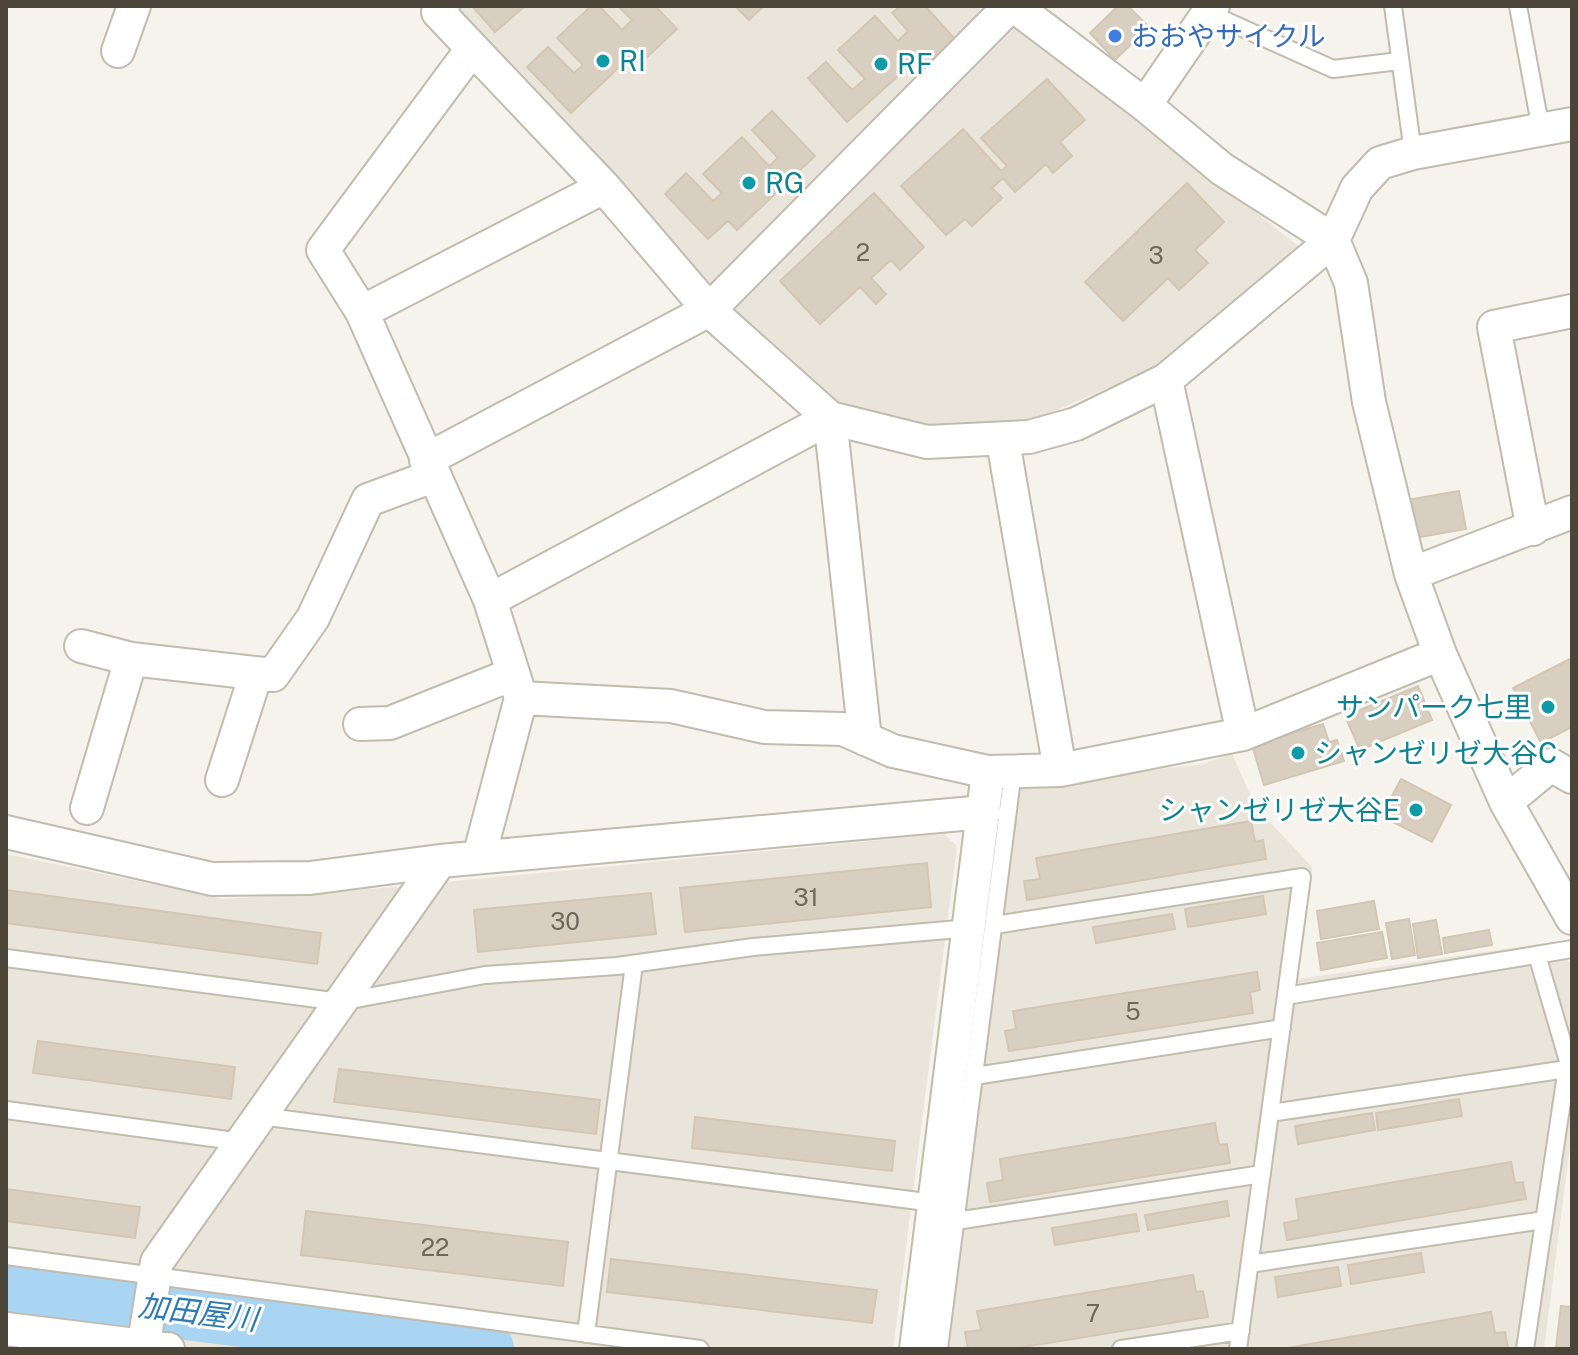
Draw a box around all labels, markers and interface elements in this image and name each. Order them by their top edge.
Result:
place label: おおやサイクル [1131,19,1326,52]
marker: おおやサイクル [1106,27,1124,45]
place label: RI [619,44,646,77]
place label: RF [897,47,933,80]
marker: RI [594,52,612,70]
marker: RF [872,55,890,73]
place label: RG [765,166,804,199]
marker: RG [740,174,758,192]
house number: 2 [856,238,870,266]
house number: 3 [1148,241,1164,269]
place label: サンパーク七里 [1336,690,1532,723]
marker: サンパーク七里 [1539,698,1557,716]
place label: シャンゼリゼ大谷C [1314,736,1557,769]
marker: シャンゼリゼ大谷C [1289,744,1307,762]
place label: シャンゼリゼ大谷E [1159,793,1400,826]
marker: シャンゼリゼ大谷E [1407,801,1425,819]
house number: 31 [794,883,818,911]
house number: 30 [550,907,580,935]
house number: 5 [1125,997,1141,1025]
house number: 22 [421,1233,449,1261]
water label: 加田屋川 [136,1287,263,1338]
house number: 7 [1086,1299,1100,1327]

